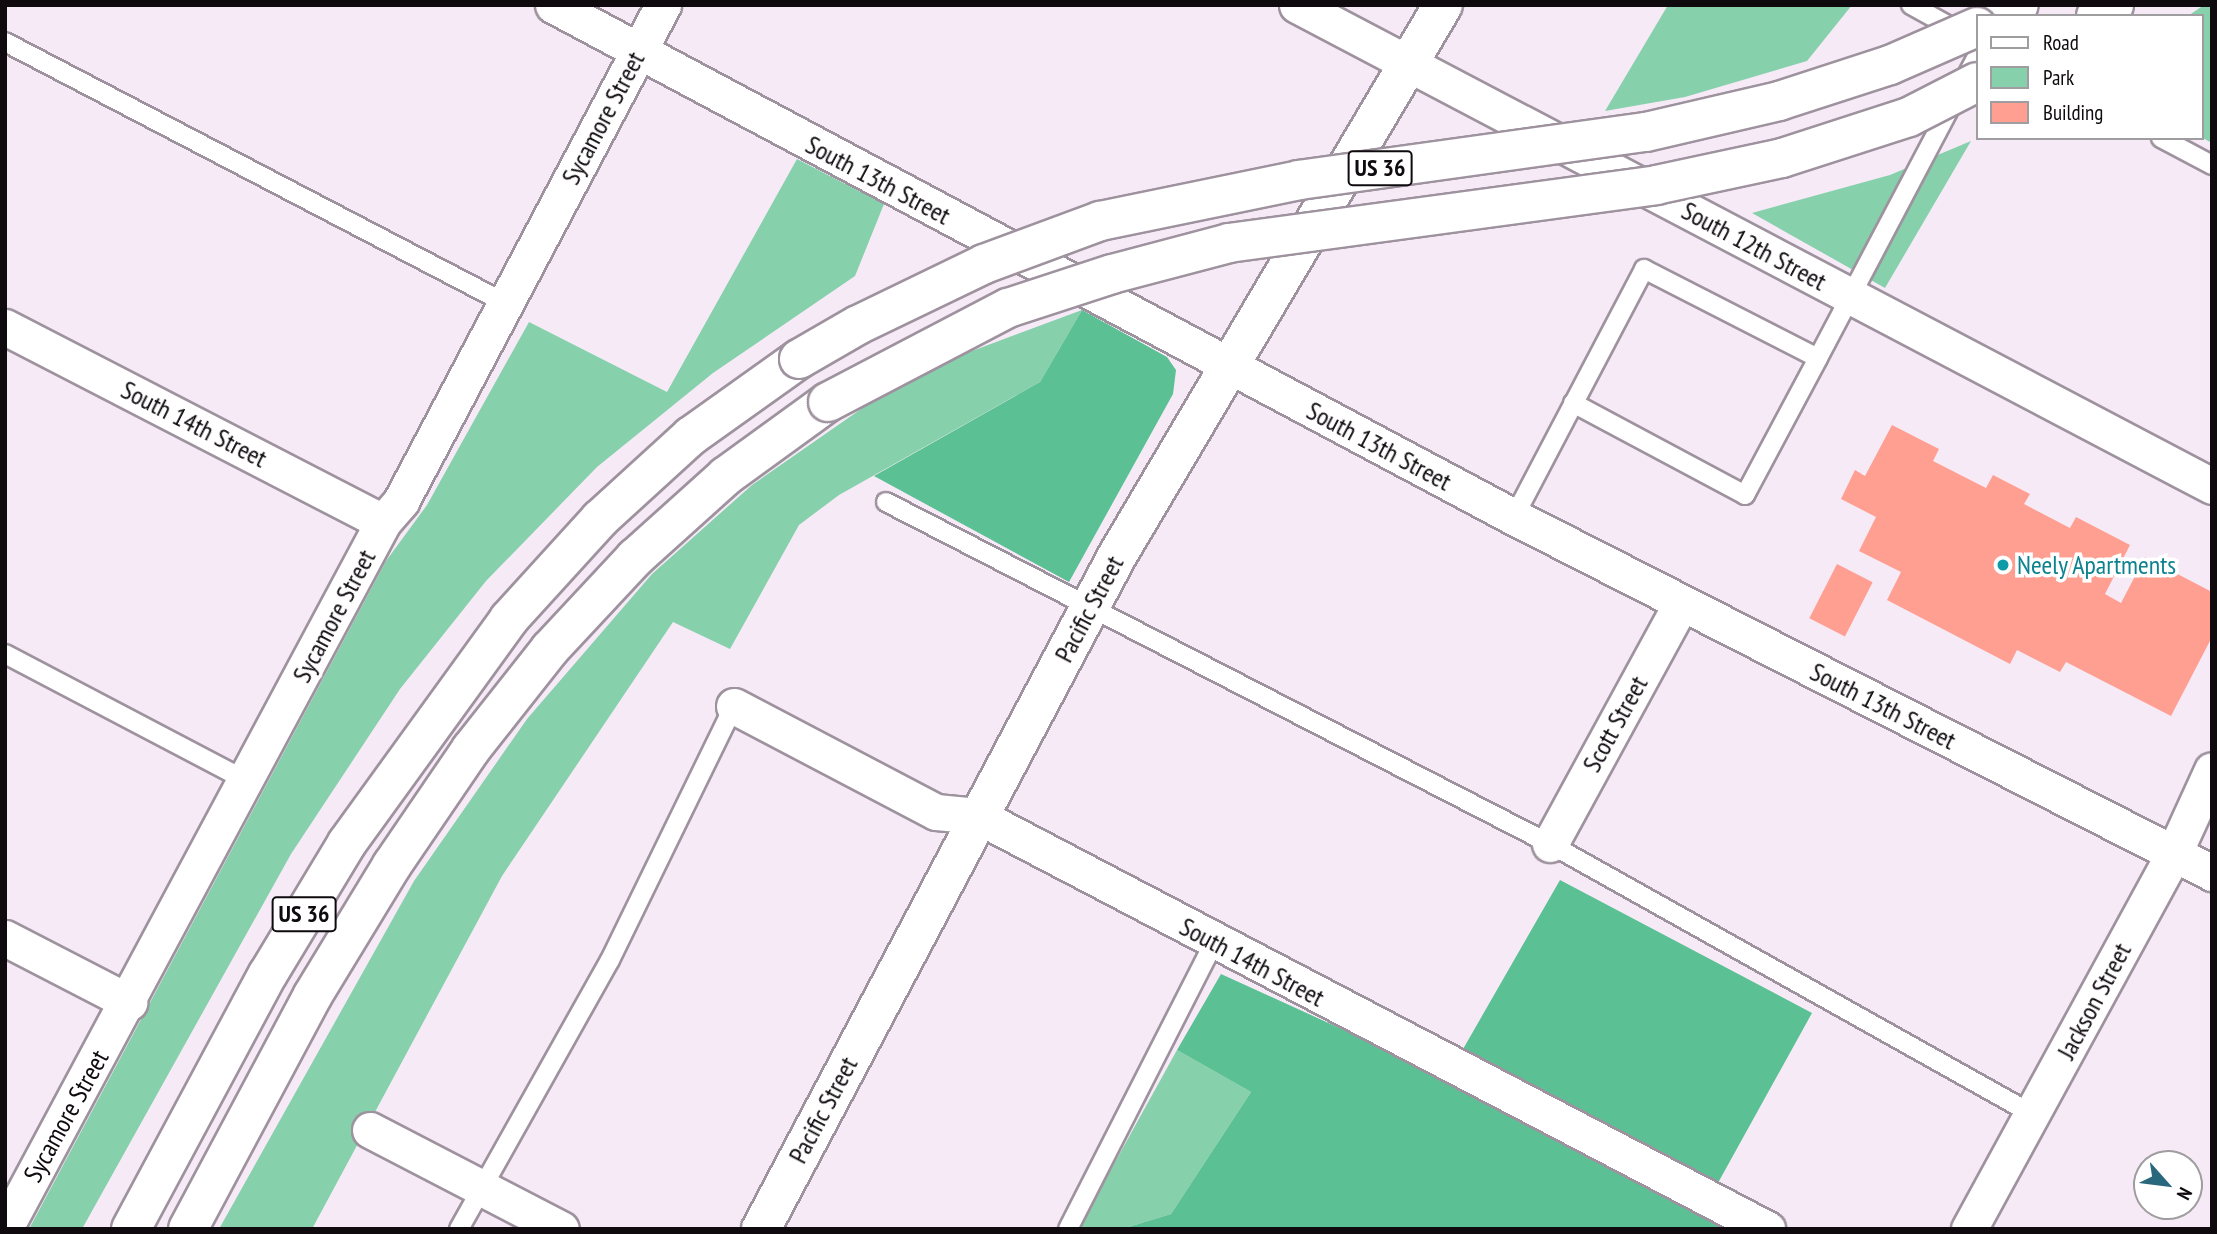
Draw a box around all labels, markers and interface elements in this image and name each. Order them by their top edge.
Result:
legend [1976,14,2203,140]
text: Road [2043,29,2079,56]
street label: Sycamore Street [555,46,651,190]
text: Park [2043,64,2074,91]
text: Building [2043,99,2103,126]
street label: South 13th Street [800,129,956,231]
road number: US 36 [1347,148,1413,188]
street label: South 12th Street [1676,195,1832,297]
street label: South 14th Street [116,374,272,474]
street label: South 13th Street [1301,395,1457,497]
street label: Sycamore Street [286,544,382,688]
place label: Neely Apartments [2017,549,2178,581]
street label: Pacific Street [1048,550,1130,668]
marker: Neely Apartments [1995,557,2011,573]
street label: South 13th Street [1805,656,1961,756]
street label: Scott Street [1576,671,1654,777]
road number: US 36 [271,894,337,934]
street label: South 14th Street [1174,911,1330,1013]
street label: Jackson Street [2050,938,2138,1064]
street label: Sycamore Street [17,1045,115,1187]
street label: Pacific Street [782,1051,864,1169]
north arrow [2133,1150,2203,1220]
text: N [2172,1184,2198,1204]

